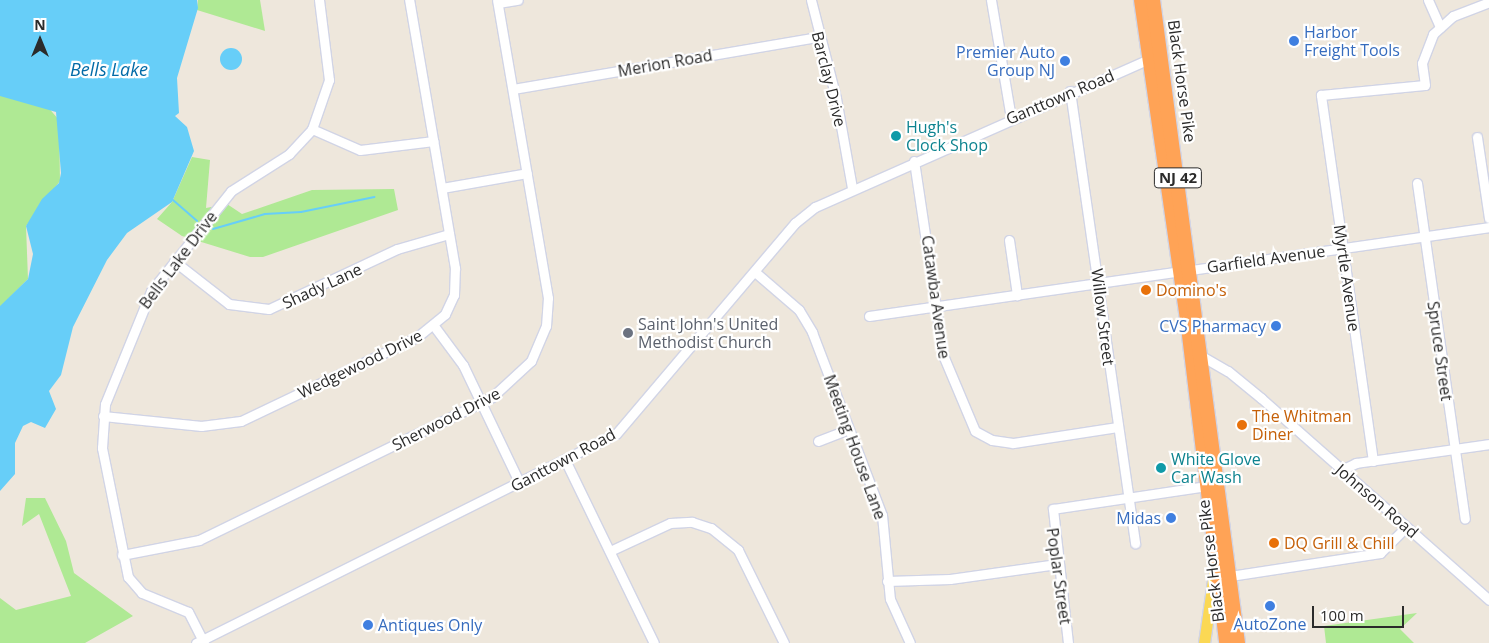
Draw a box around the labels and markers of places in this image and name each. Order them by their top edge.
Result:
place label: Harbor Freight Tools [1304,22,1400,60]
marker: Harbor Freight Tools [1288,35,1300,47]
place label: Premier Auto Group NJ [956,42,1055,80]
marker: Premier Auto Group NJ [1059,55,1071,67]
place label: Hugh's Clock Shop [906,117,988,155]
marker: Hugh's Clock Shop [890,130,902,142]
place label: Domino's [1156,280,1227,300]
marker: Domino's [1140,284,1152,296]
place label: Saint John's United Methodist Church [638,314,778,352]
place label: CVS Pharmacy [1159,316,1266,336]
marker: CVS Pharmacy [1270,320,1282,332]
marker: Saint John's United Methodist Church [622,327,634,339]
place label: The Whitman Diner [1252,406,1352,444]
marker: The Whitman Diner [1236,419,1248,431]
place label: White Glove Car Wash [1171,449,1261,487]
marker: White Glove Car Wash [1155,462,1167,474]
place label: Midas [1116,508,1161,528]
marker: Midas [1165,512,1177,524]
place label: DQ Grill & Chill [1284,533,1394,553]
marker: DQ Grill & Chill [1268,537,1280,549]
marker: AutoZone [1264,600,1276,612]
place label: AutoZone [1234,614,1306,634]
place label: Antiques Only [378,615,482,635]
marker: Antiques Only [362,619,374,631]

